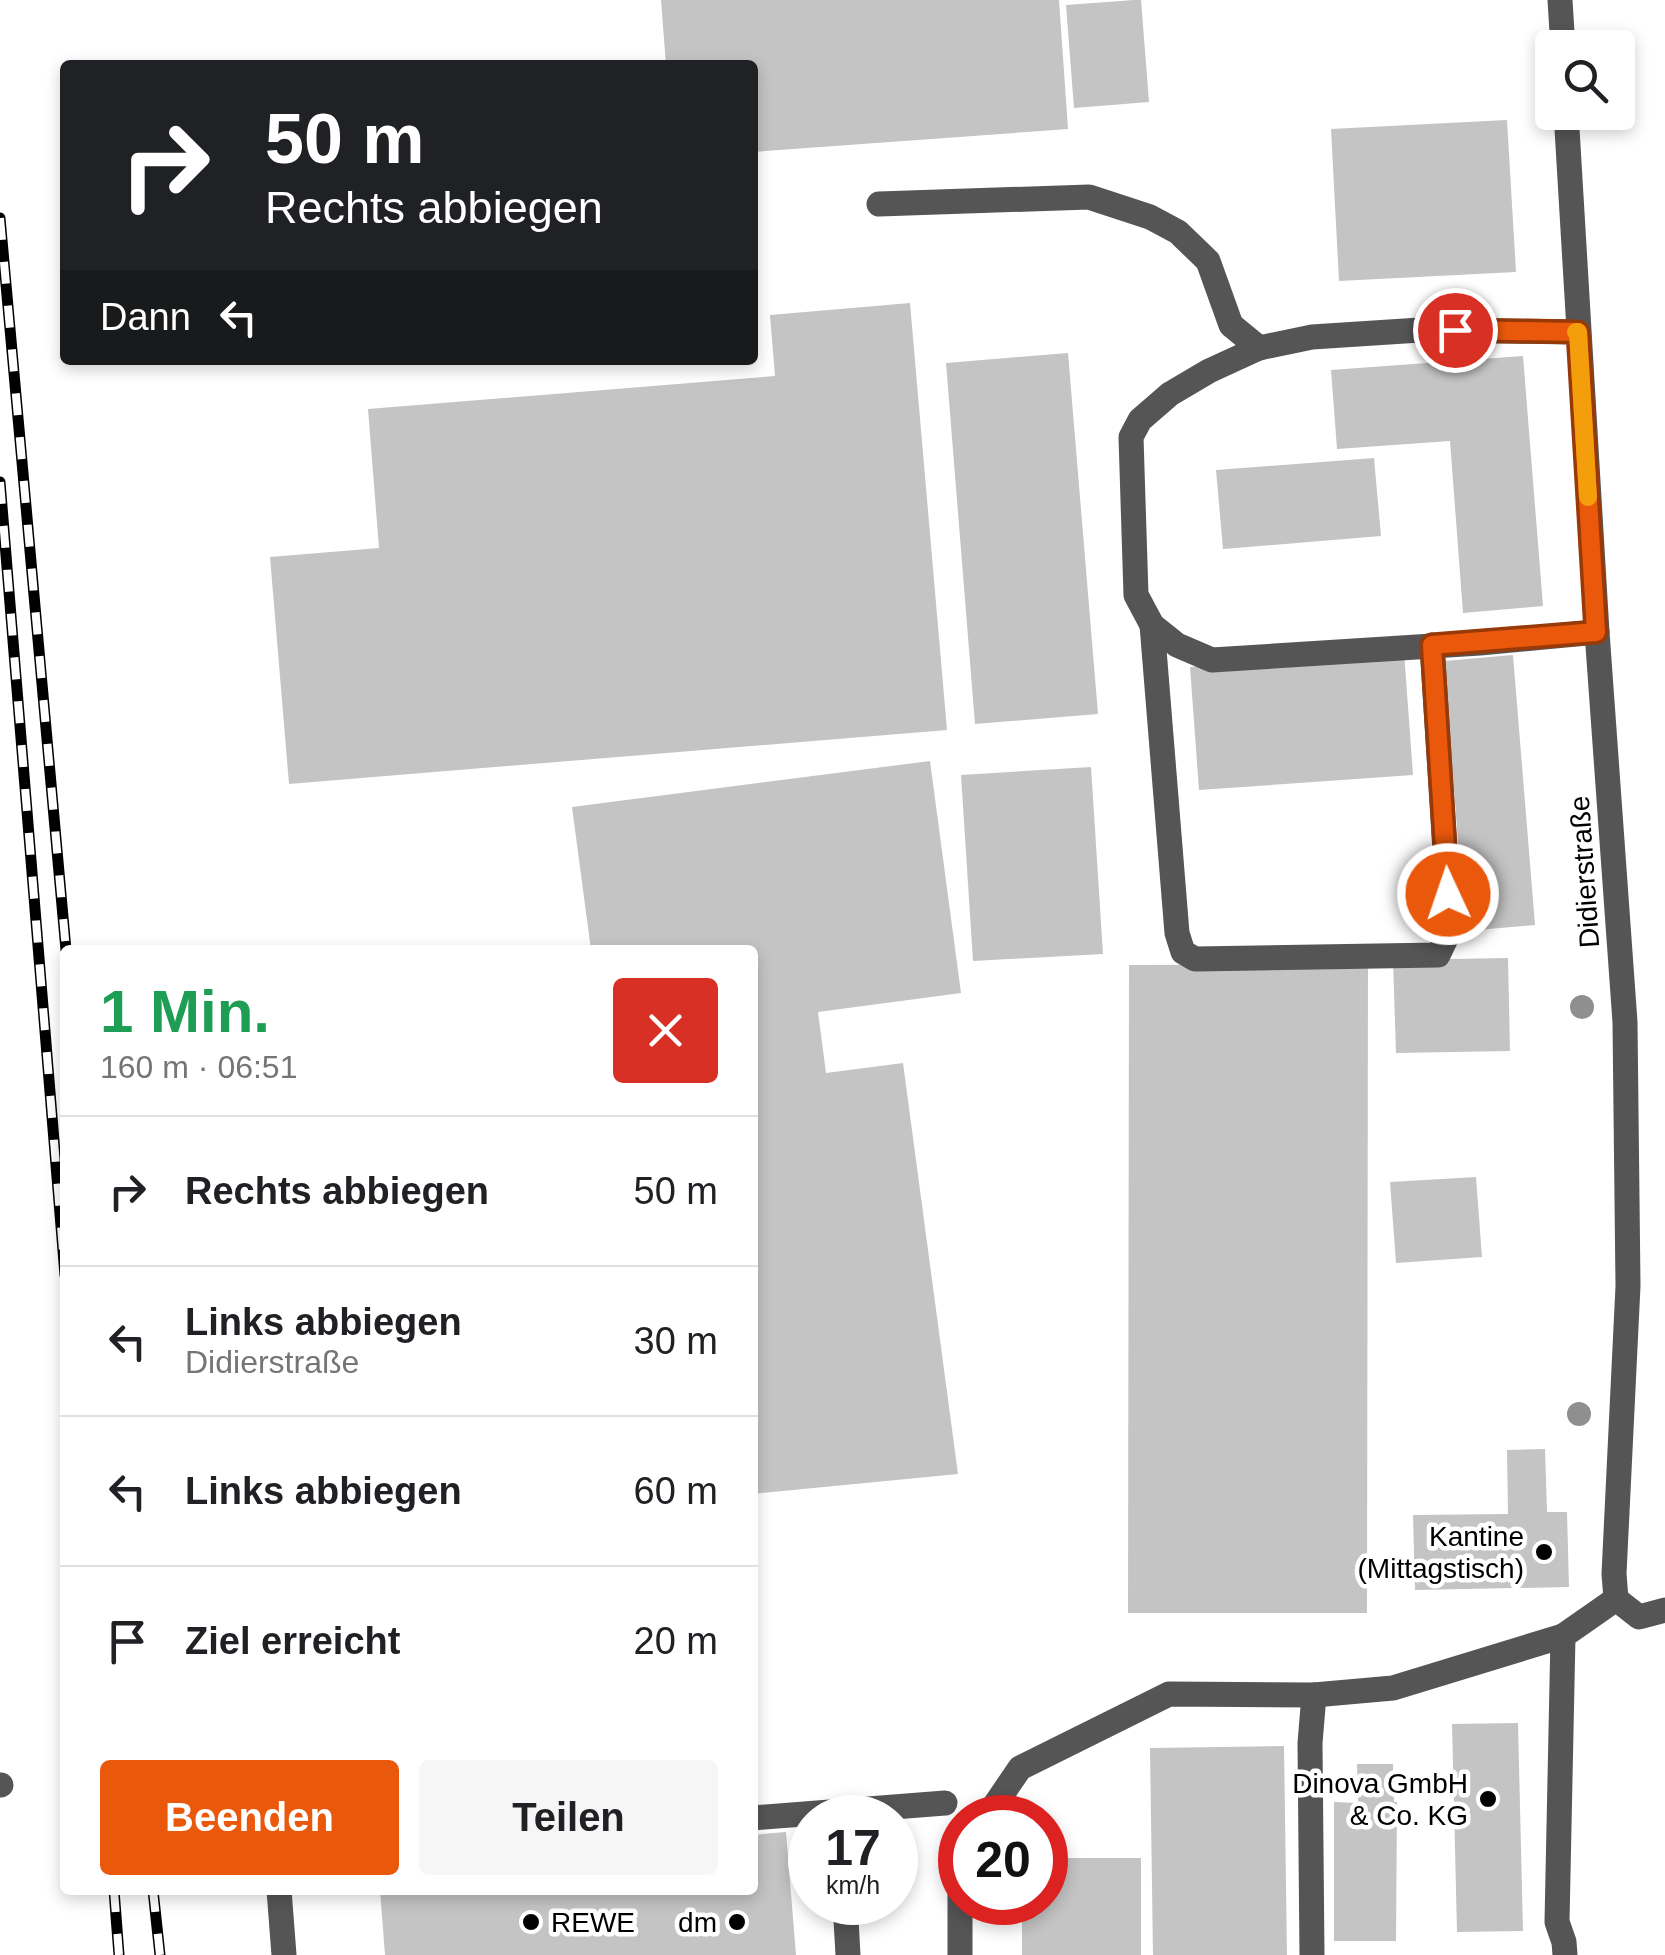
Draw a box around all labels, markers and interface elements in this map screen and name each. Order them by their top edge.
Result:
map controls [1535,30,1635,130]
button: search [1535,30,1635,130]
icon: right [100,100,230,230]
text: 50 m [265,100,425,178]
text: Rechts abbiegen [265,182,603,233]
pin [1413,288,1498,373]
icon: left [211,290,266,345]
text: Dann [100,296,191,338]
icon: arrive [1428,303,1483,358]
street label: Didierstraße [1564,795,1605,949]
position arrow [1396,842,1500,946]
text: 1 Min. [100,978,270,1045]
button: close [613,978,718,1083]
text: 160 m · 06:51 [100,1049,297,1085]
icon: right [100,1164,155,1219]
text: Rechts abbiegen [185,1170,489,1212]
text: 50 m [634,1170,718,1212]
text: Links abbiegen [185,1301,462,1343]
icon: left [100,1314,155,1369]
text: 30 m [634,1320,718,1362]
text: Didierstraße [185,1344,359,1380]
icon: left [100,1464,155,1519]
text: Links abbiegen [185,1470,462,1512]
text: 60 m [634,1470,718,1512]
place label: Kantine (Mittagstisch) [1358,1521,1524,1584]
marker: Kantine (Mittagstisch) [1533,1541,1555,1563]
icon: arrive [100,1614,155,1669]
text: Ziel erreicht [185,1620,400,1662]
text: 20 m [634,1620,718,1662]
button: Beenden [100,1760,399,1875]
button: Teilen [419,1760,718,1875]
place label: Dinova GmbH & Co. KG [1292,1768,1468,1831]
marker: Dinova GmbH & Co. KG [1477,1788,1499,1810]
speed limit sign: 20 [938,1795,1068,1925]
text: 17 [825,1820,881,1876]
text: km/h [826,1871,880,1899]
place label: REWE [551,1907,635,1938]
place label: dm [678,1907,717,1938]
marker: REWE [520,1911,542,1933]
marker: dm [726,1911,748,1933]

